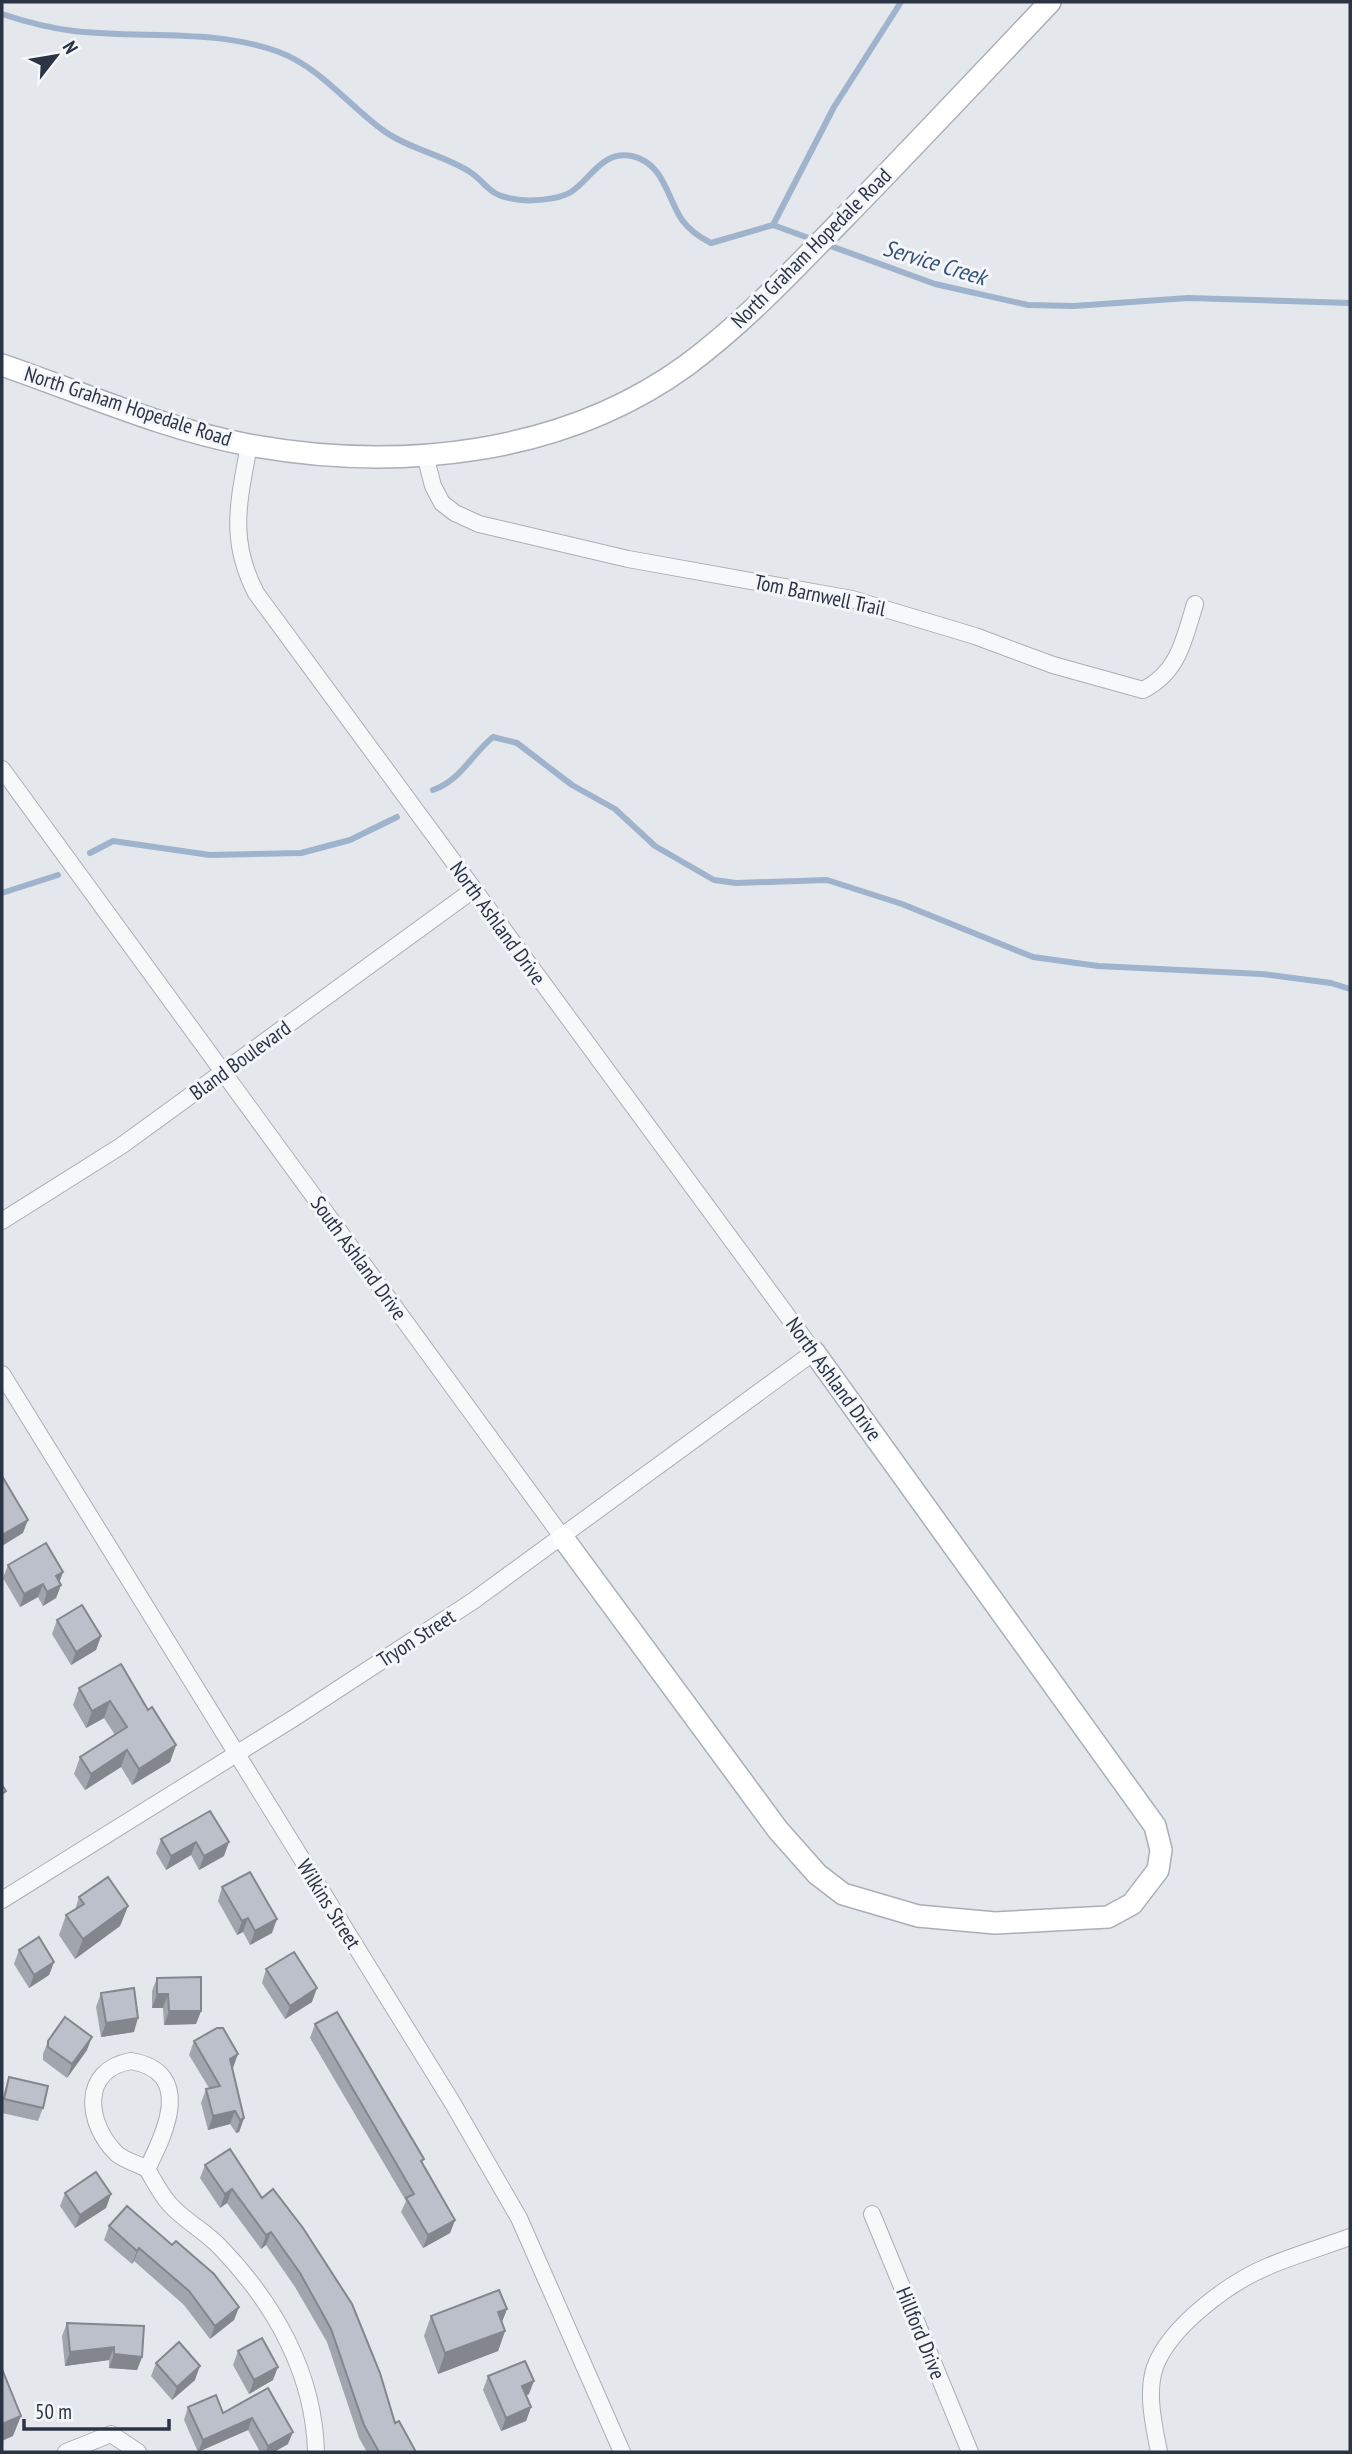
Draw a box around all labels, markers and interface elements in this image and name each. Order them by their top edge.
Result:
north arrow [21,21,91,91]
text: N [58,37,84,58]
street label: North Graham Hopedale Road [725,162,897,334]
water label: Service Creek [880,233,993,292]
street label: North Graham Hopedale Road [21,360,235,452]
street label: Tom Barnwell Trail [752,568,888,622]
street label: North Ashland Drive [444,856,552,990]
street label: Bland Boulevard [184,1014,296,1106]
street label: South Ashland Drive [305,1191,413,1325]
street label: North Ashland Drive [780,1312,888,1446]
street label: Tryon Street [372,1603,460,1673]
street label: Wilkins Street [291,1854,367,1954]
street label: Hillford Drive [890,2283,952,2383]
scale bar [24,2388,170,2432]
text: 50 m [35,2398,72,2425]

